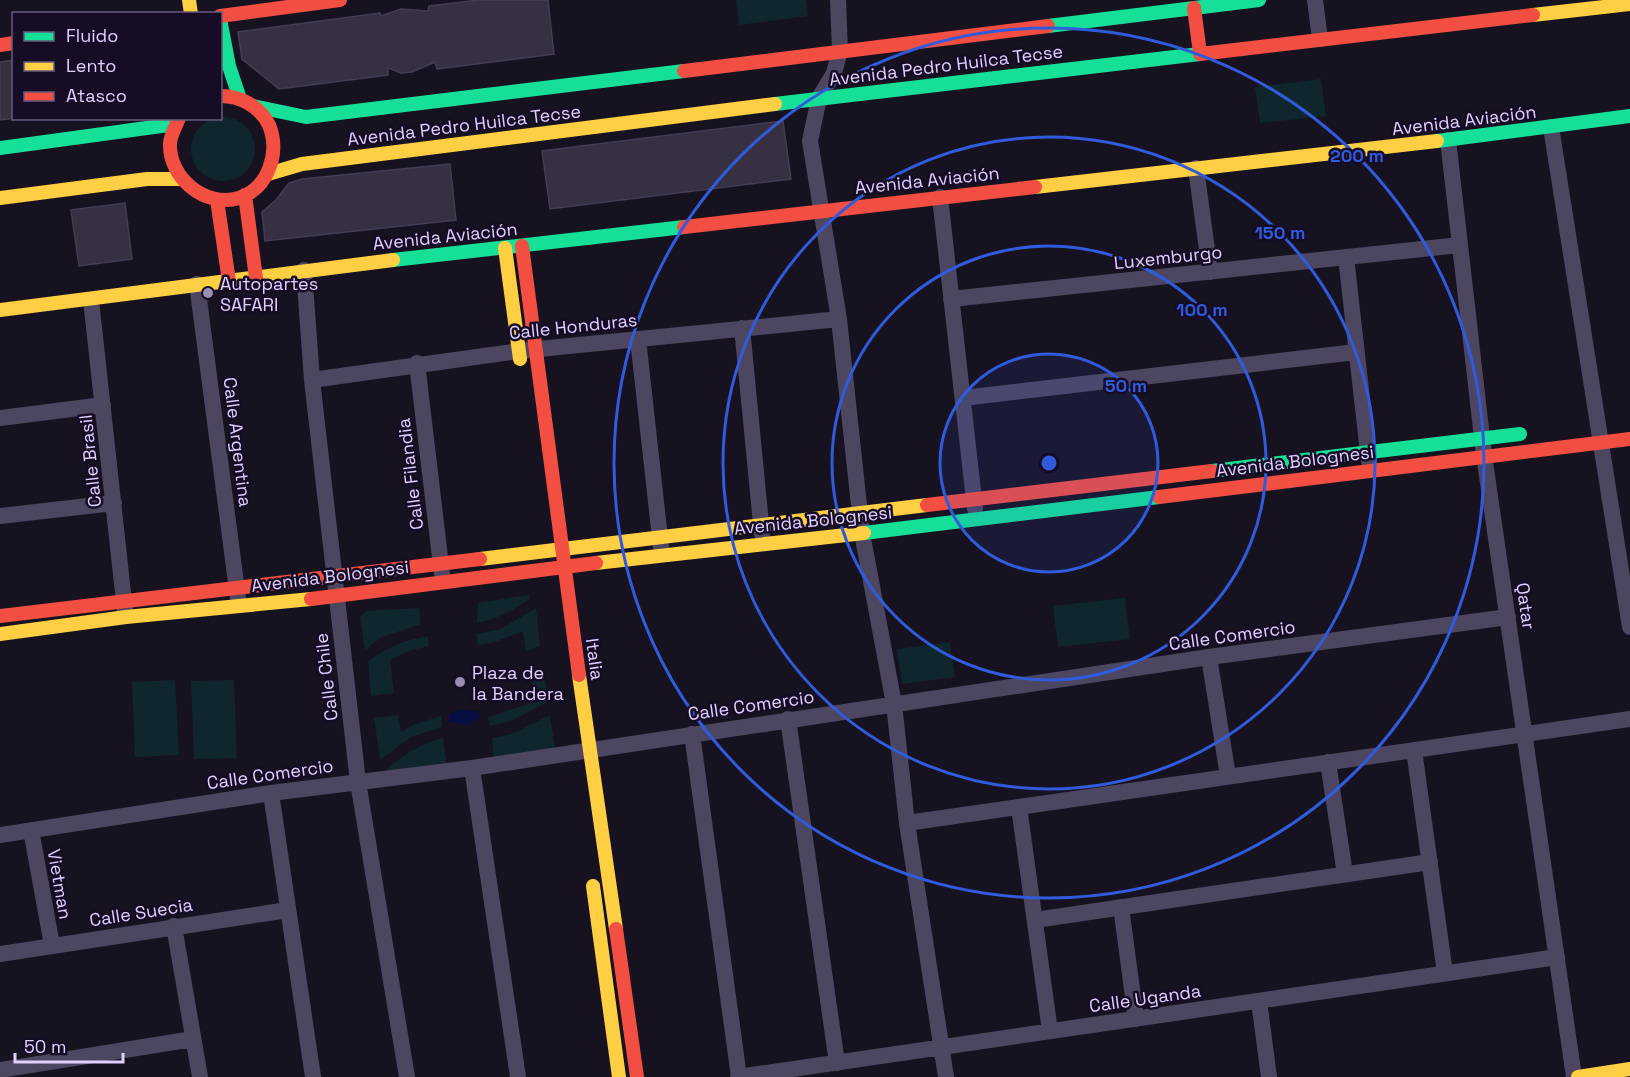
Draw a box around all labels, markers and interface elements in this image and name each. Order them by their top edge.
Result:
legend [12,12,222,120]
text: Fluido [66,24,118,47]
street label: Avenida Pedro Huilca Tecse [828,39,1064,91]
text: Lento [66,54,116,77]
text: Atasco [66,84,127,107]
street label: Avenida Pedro Huilca Tecse [346,99,582,151]
street label: Avenida Aviación [1390,100,1538,140]
text: 200 m [1330,144,1384,167]
street label: Avenida Aviación [854,161,1000,199]
street label: Avenida Aviación [372,217,518,255]
text: 150 m [1255,221,1305,244]
street label: Luxemburgo [1113,240,1223,274]
place label: Autopartes SAFARI [220,272,318,316]
marker: Autopartes SAFARI [201,286,215,300]
text: 100 m [1176,298,1228,321]
street label: Calle Honduras [508,308,638,344]
text: 50 m [1105,374,1147,397]
street label: Calle Argentina [219,376,257,508]
street label: Calle Brasil [74,414,106,508]
street label: Calle Filandia [392,417,428,531]
street label: Avenida Bolognesi [1215,440,1375,482]
centre of rings [1039,453,1059,473]
street label: Avenida Bolognesi [733,500,893,540]
street label: Avenida Bolognesi [250,555,410,597]
street label: Qatar [1511,581,1541,631]
street label: Calle Comercio [1167,615,1297,655]
street label: Calle Chile [309,632,343,722]
street label: Italia [581,637,609,681]
place label: Plaza de la Bandera [472,661,564,705]
marker: Plaza de la Bandera [453,675,467,689]
street label: Calle Comercio [686,685,816,725]
street label: Calle Comercio [205,754,335,794]
street label: Vietman [43,847,77,921]
street label: Calle Suecia [88,892,194,932]
street label: Calle Uganda [1088,979,1202,1017]
scale bar [15,1026,123,1064]
text: 50 m [24,1035,66,1058]

